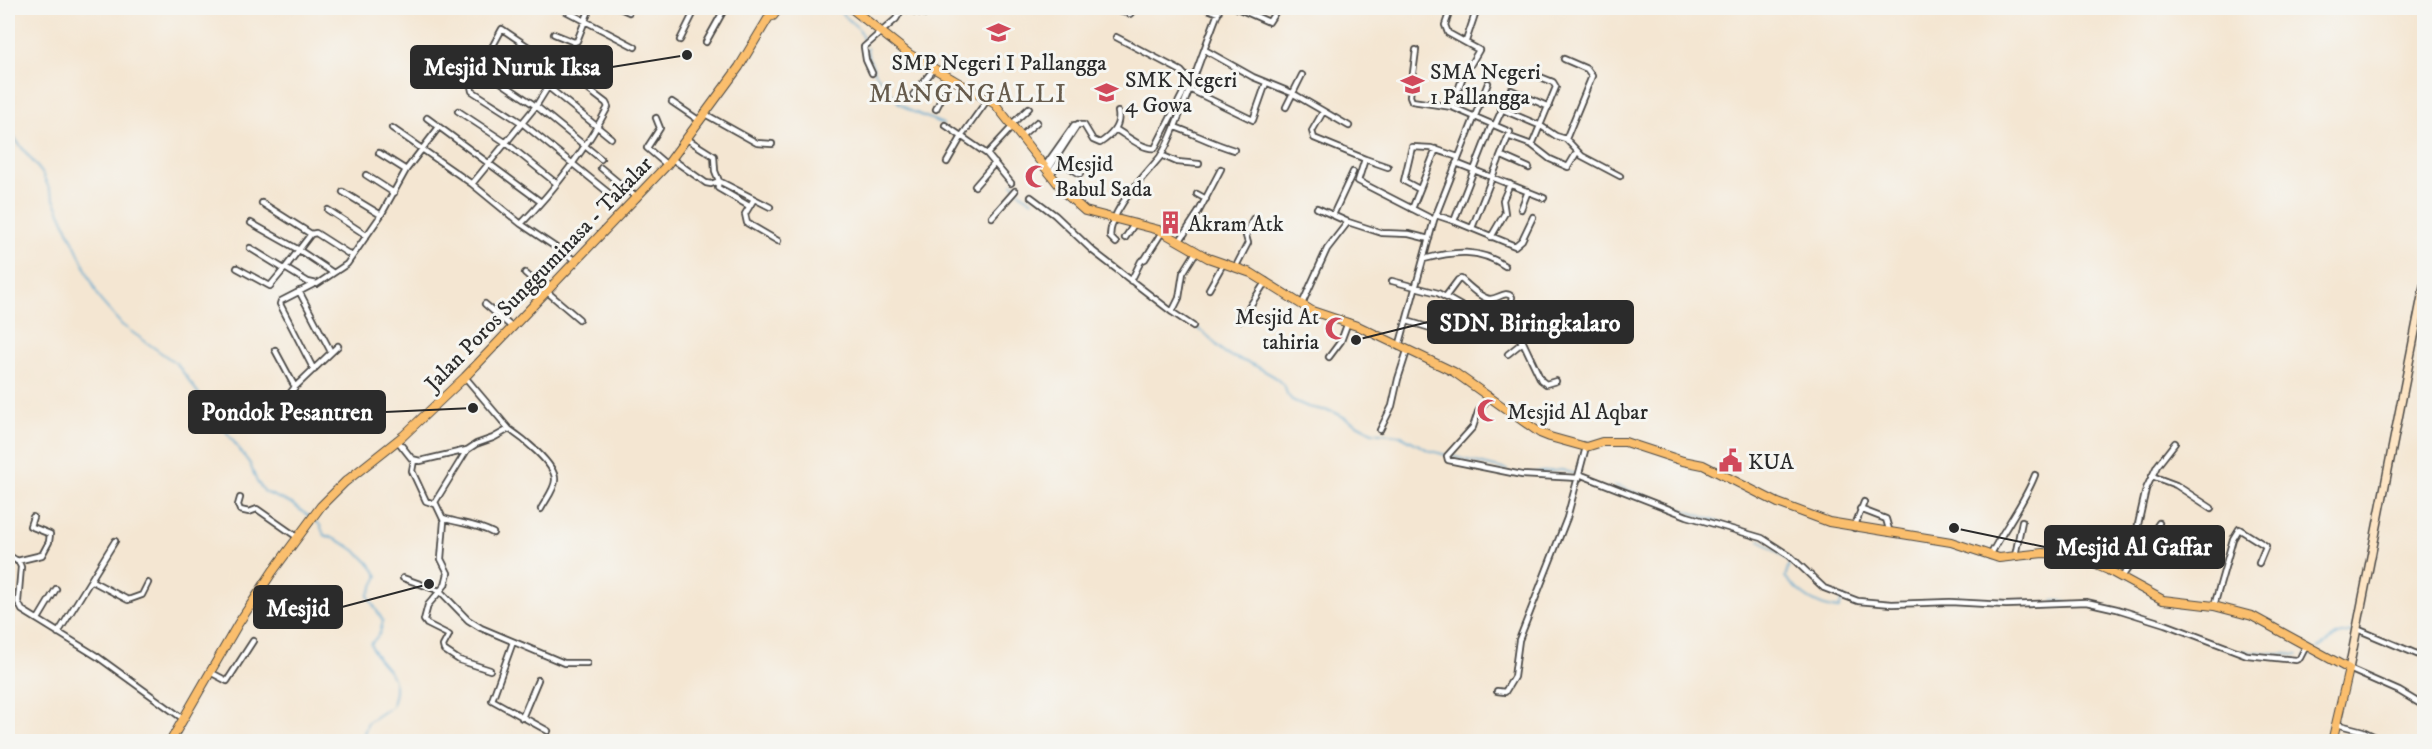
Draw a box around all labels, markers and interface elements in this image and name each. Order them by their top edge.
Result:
school or university icon: SMP Negeri I Pallangga [986,20,1012,46]
callout: Mesjid Nuruk Iksa [411,46,612,88]
place label: SMP Negeri I Pallangga [892,50,1107,77]
text: Mesjid Nuruk Iksa [424,53,601,83]
place label: SMA Negeri 1 Pallangga [1430,59,1541,111]
place label: SMK Negeri 4 Gowa [1125,67,1237,119]
school or university icon: SMA Negeri 1 Pallangga [1399,71,1425,97]
district label: MANGNGALLI [869,78,1067,111]
school or university icon: SMK Negeri 4 Gowa [1094,79,1120,105]
street label: Jalan Poros Sungguminasa - Takalar [418,150,659,399]
place label: Mesjid Babul Sada [1055,151,1152,203]
mosque icon: Mesjid Babul Sada [1024,163,1050,189]
building icon: Akram Atk [1157,210,1183,236]
place label: Akram Atk [1188,211,1284,238]
callout: SDN. Biringkalaro [1428,301,1633,343]
place label: Mesjid At tahiria [1235,304,1320,356]
text: SDN. Biringkalaro [1440,309,1621,339]
mosque icon: Mesjid At tahiria [1324,316,1350,342]
callout: Pondok Pesantren [189,391,385,433]
text: Pondok Pesantren [201,398,373,428]
mosque icon: Mesjid Al Aqbar [1476,398,1502,424]
place label: Mesjid Al Aqbar [1507,399,1649,426]
public building icon: KUA [1717,448,1743,474]
place label: KUA [1748,449,1795,476]
callout: Mesjid Al Gaffar [2045,526,2224,568]
text: Mesjid Al Gaffar [2056,533,2213,563]
callout: Mesjid [254,586,342,628]
text: Mesjid [266,594,331,624]

